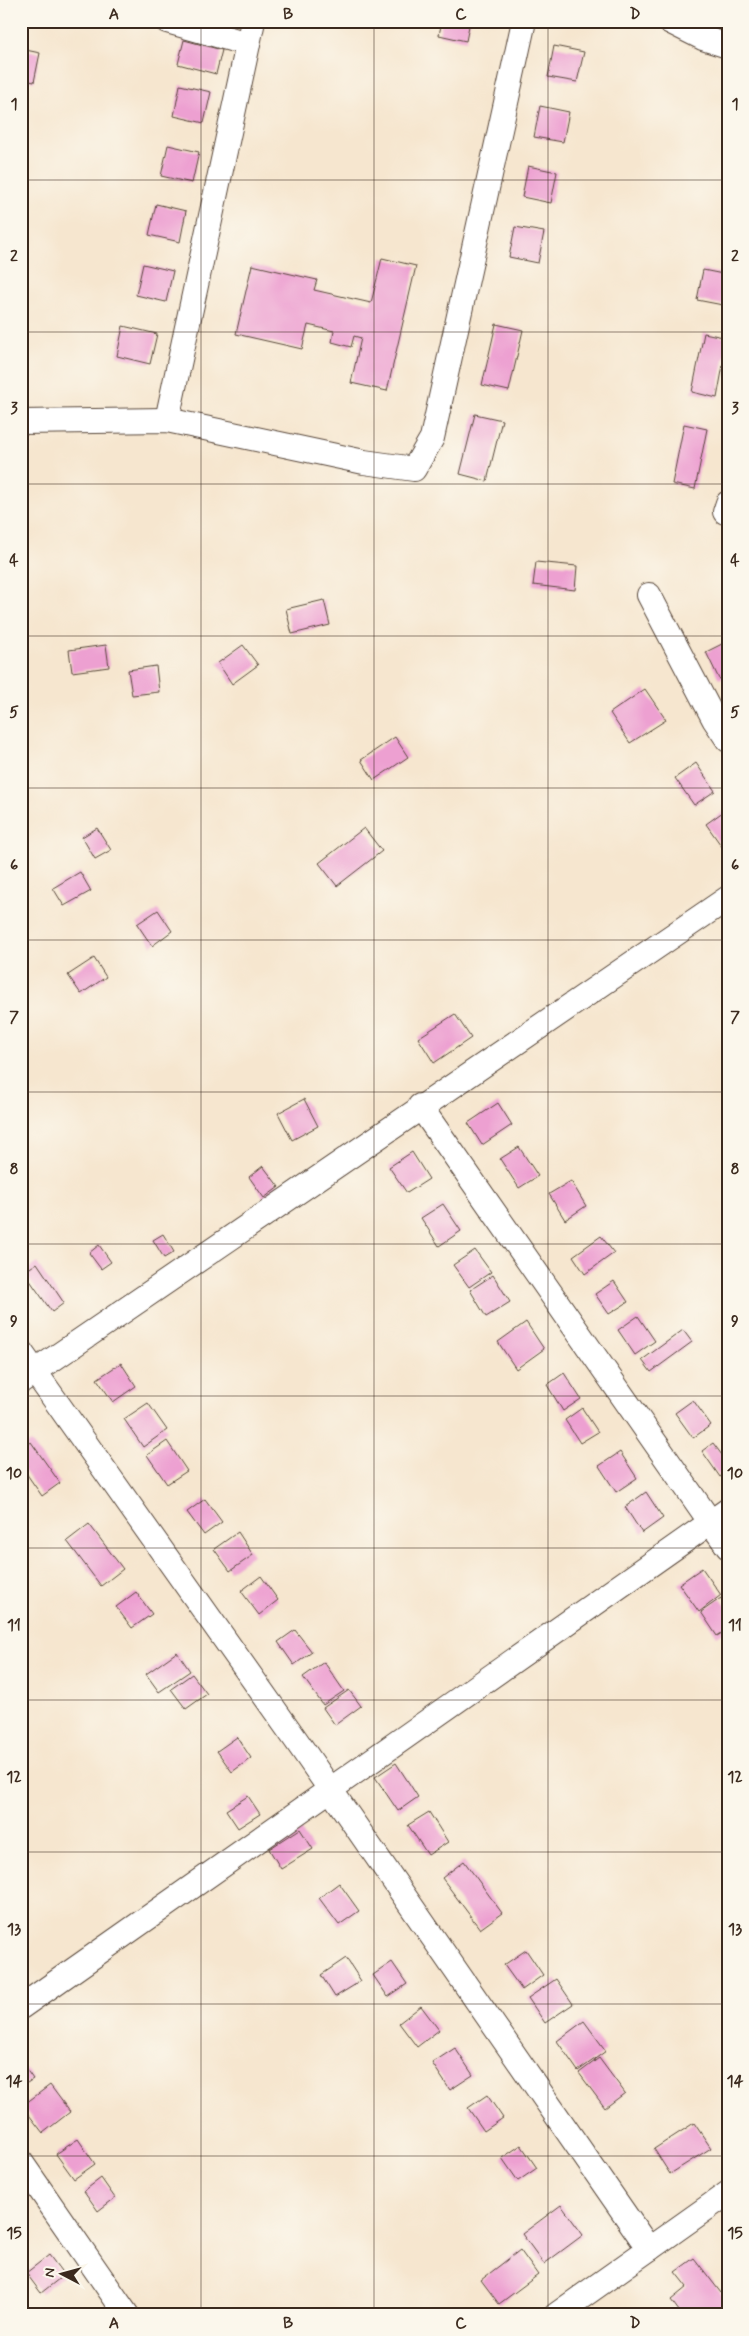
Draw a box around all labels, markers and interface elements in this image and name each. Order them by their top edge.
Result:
text: A [109,4,119,25]
text: B [283,4,293,25]
text: C [455,4,467,25]
text: D [629,4,641,25]
text: 1 [10,94,18,115]
text: 1 [731,94,739,115]
text: 2 [10,246,18,267]
text: 2 [731,246,739,267]
text: 3 [10,398,18,419]
text: 3 [731,398,739,419]
text: 4 [9,550,19,571]
text: 4 [730,550,740,571]
text: 5 [9,702,19,723]
text: 5 [730,702,740,723]
text: 6 [10,855,18,876]
text: 6 [731,855,739,876]
text: 7 [9,1007,19,1028]
text: 7 [730,1007,740,1028]
text: 8 [9,1159,19,1180]
text: 8 [730,1159,740,1180]
text: 9 [10,1311,18,1332]
text: 9 [731,1311,739,1332]
text: 10 [6,1463,22,1484]
text: 10 [727,1463,743,1484]
text: 11 [7,1615,21,1636]
text: 11 [728,1615,742,1636]
text: 12 [6,1767,22,1788]
text: 12 [727,1767,743,1788]
text: 13 [7,1919,21,1940]
text: 13 [728,1919,742,1940]
text: 14 [6,2071,23,2092]
text: 14 [727,2071,744,2092]
text: 15 [6,2223,22,2244]
text: 15 [727,2223,743,2244]
north arrow [38,2248,88,2298]
text: N [41,2267,60,2278]
text: A [109,2313,119,2334]
text: B [283,2313,293,2334]
text: C [455,2313,467,2334]
text: D [629,2313,641,2334]

